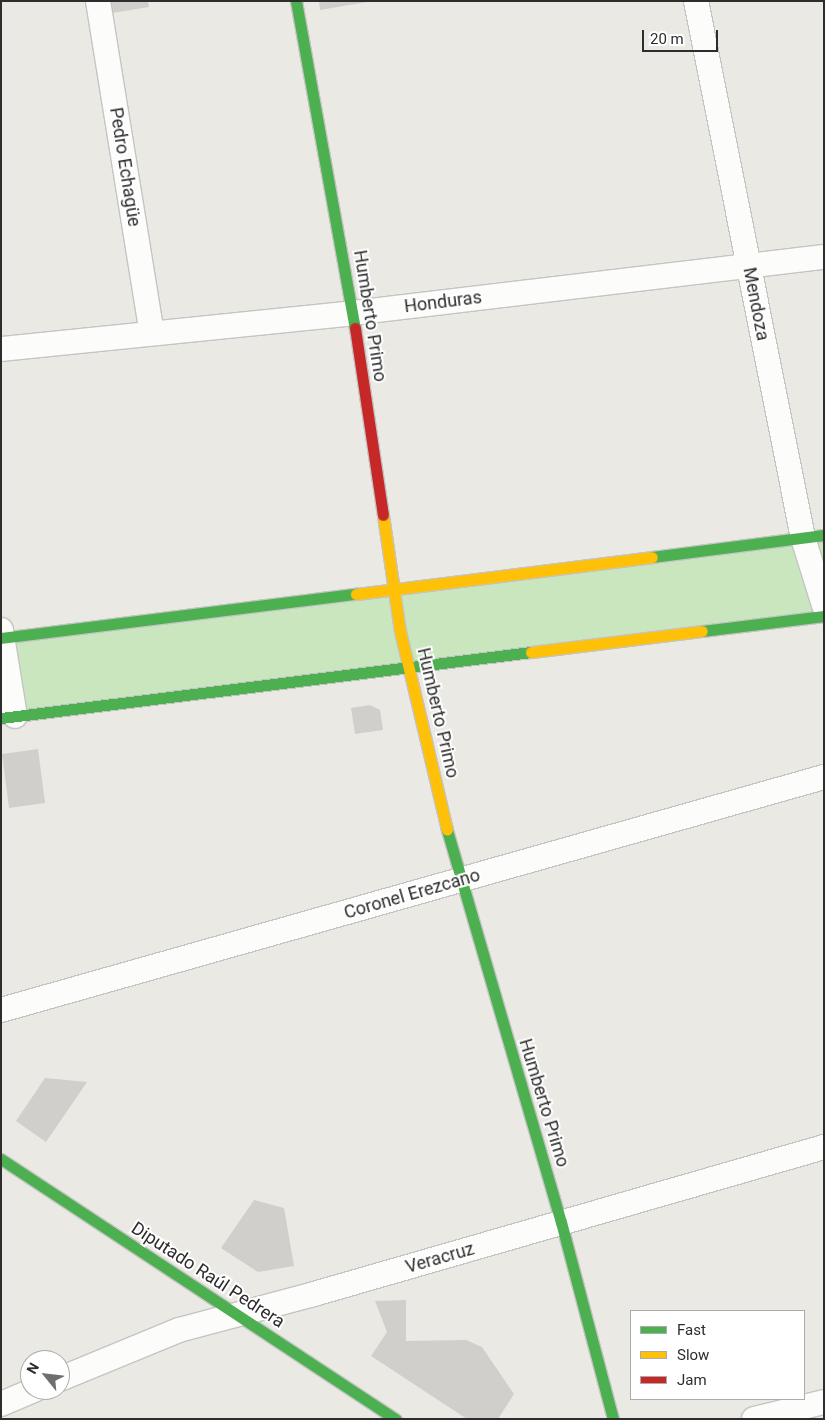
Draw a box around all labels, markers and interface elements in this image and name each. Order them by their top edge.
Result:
scale bar [645,20,721,52]
text: 20 m [650,30,684,48]
street label: Pedro Echagüe [105,106,145,228]
street label: Humberto Primo [349,249,391,383]
street label: Mendoza [738,266,774,342]
street label: Honduras [403,287,483,317]
street label: Humberto Primo [413,646,463,780]
street label: Coronel Erezcano [342,864,482,924]
street label: Humberto Primo [514,1036,574,1170]
street label: Diputado Raúl Pedrera [127,1217,289,1333]
street label: Veracruz [403,1238,477,1278]
legend [630,1310,805,1400]
text: Fast [677,1321,706,1339]
text: Slow [677,1346,709,1364]
north arrow [20,1350,70,1400]
text: N [23,1360,42,1376]
text: Jam [677,1371,707,1389]

